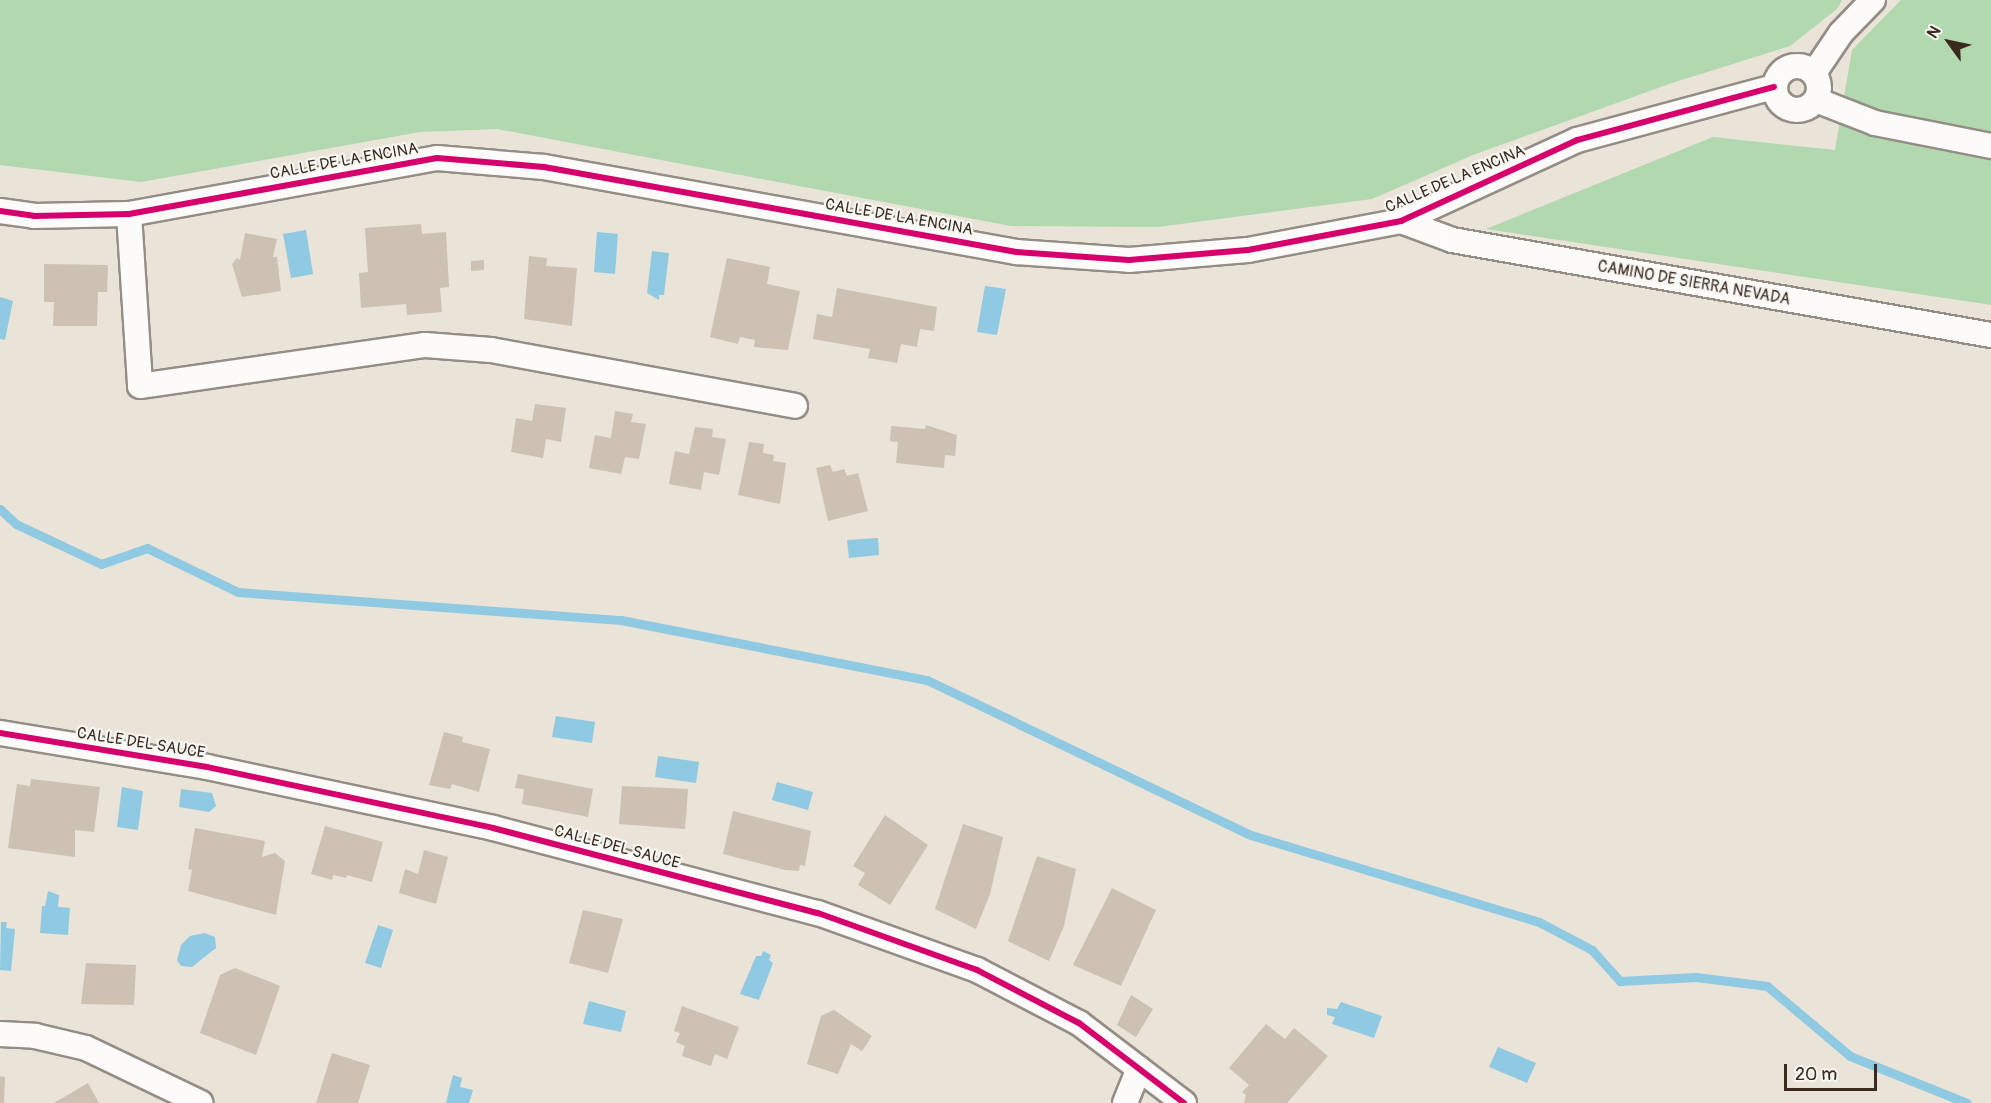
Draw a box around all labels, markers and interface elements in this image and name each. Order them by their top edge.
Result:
north arrow [1919,12,1979,72]
text: N [1923,22,1945,42]
street label: CALLE DE LA ENCINA [269,139,419,183]
street label: CALLE DE LA ENCINA [1382,141,1528,217]
street label: CALLE DE LA ENCINA [824,195,974,239]
street label: CAMINO DE SIERRA NEVADA [1596,257,1792,309]
street label: CALLE DEL SAUCE [76,723,206,763]
street label: CALLE DEL SAUCE [552,821,682,873]
scale bar [1787,1052,1880,1090]
text: 20 m [1795,1063,1837,1086]

